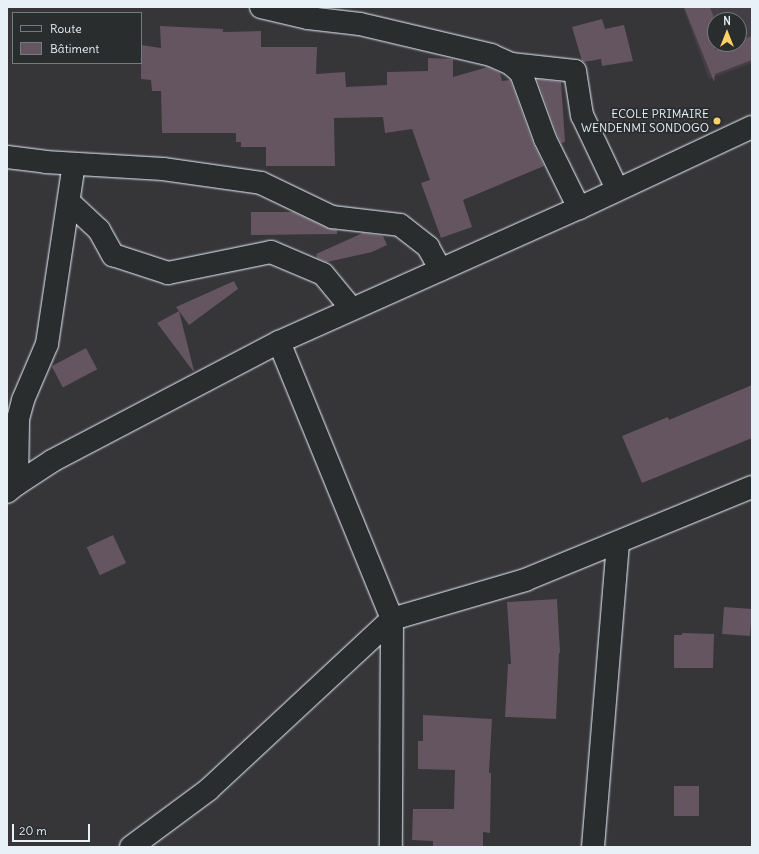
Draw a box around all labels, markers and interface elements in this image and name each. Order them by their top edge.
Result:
legend [12,12,142,64]
north arrow [707,12,747,52]
text: N [723,14,731,28]
text: Route [50,21,82,36]
text: Bâtiment [50,41,99,56]
place label: ECOLE PRIMAIRE WENDENMI SONDOGO [581,107,709,135]
marker: ECOLE PRIMAIRE WENDENMI SONDOGO [712,116,722,126]
scale bar [14,816,92,842]
text: 20 m [19,823,47,838]

